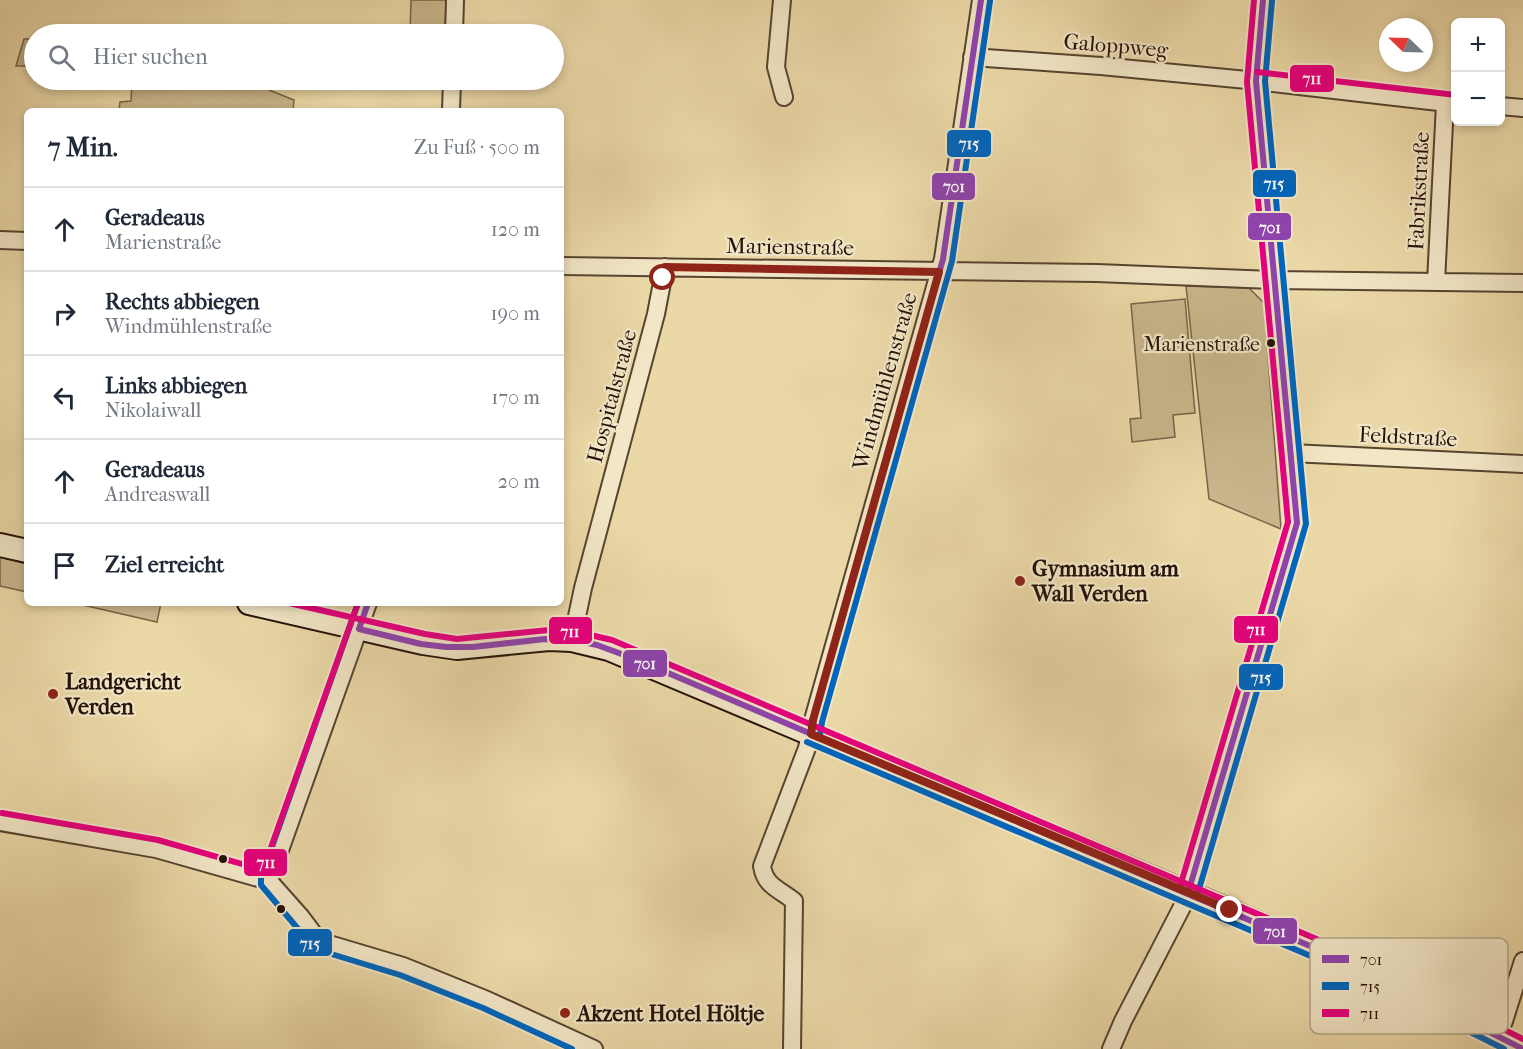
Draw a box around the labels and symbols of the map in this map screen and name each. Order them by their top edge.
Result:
north arrow [1379,18,1433,72]
street label: Galoppweg [1063,28,1170,64]
line badge: 711 [1289,64,1335,93]
text: 711 [1301,69,1322,88]
line badge: 715 [946,129,992,158]
street label: Fabrikstraße [1403,131,1435,251]
text: 715 [958,134,979,153]
line badge: 715 [1252,169,1297,198]
line badge: 701 [931,172,976,201]
text: 715 [1263,174,1284,193]
text: 701 [942,177,965,196]
line badge: 701 [1247,212,1292,241]
text: 701 [1258,218,1281,237]
street label: Marienstraße [726,233,854,261]
route start [649,264,675,290]
street label: Windmühlenstraße [847,289,923,474]
street label: Hospitalstraße [582,327,642,466]
place label: Marienstraße [1144,333,1260,356]
marker: Marienstraße [1265,337,1277,349]
street label: Feldstraße [1358,421,1458,453]
place label: Gymnasium am Wall Verden [1031,556,1179,607]
marker: Gymnasium am Wall Verden [1013,574,1027,588]
line badge: 711 [1233,615,1279,644]
line badge: 711 [548,616,593,645]
text: 711 [1245,620,1266,639]
text: 711 [559,622,580,641]
line badge: 701 [622,649,668,678]
text: 701 [633,654,656,673]
line badge: 715 [1238,663,1284,691]
text: 715 [1250,668,1271,687]
place label: Landgericht Verden [64,669,182,720]
marker: Landgericht Verden [46,687,60,701]
line badge: 711 [243,848,288,877]
unlabelled marker [217,853,229,865]
text: 711 [255,853,276,872]
route end [1216,896,1242,922]
unlabelled marker [275,903,287,915]
line badge: 701 [1252,917,1298,945]
text: 701 [1263,922,1286,941]
line badge: 715 [287,928,333,957]
text: 715 [299,934,320,953]
legend [1310,938,1508,1034]
text: 701 [1360,950,1382,969]
text: 715 [1360,977,1380,996]
place label: Akzent Hotel Höltje [575,1001,764,1027]
text: 711 [1360,1004,1379,1023]
marker: Akzent Hotel Höltje [558,1006,572,1020]

